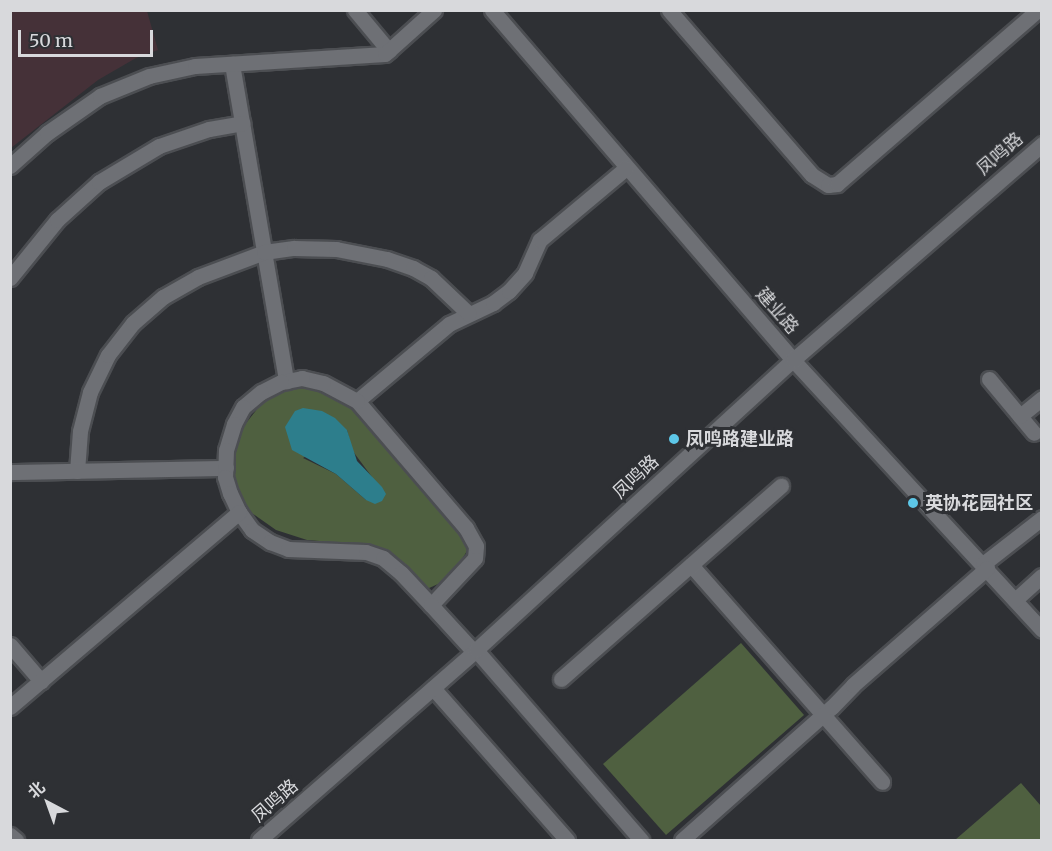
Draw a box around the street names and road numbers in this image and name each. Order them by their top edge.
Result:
street label: 凤鸣路 [973,128,1027,180]
street label: 建业路 [751,284,803,338]
street label: 凤鸣路 [609,451,663,503]
street label: 凤鸣路 [248,775,302,827]

